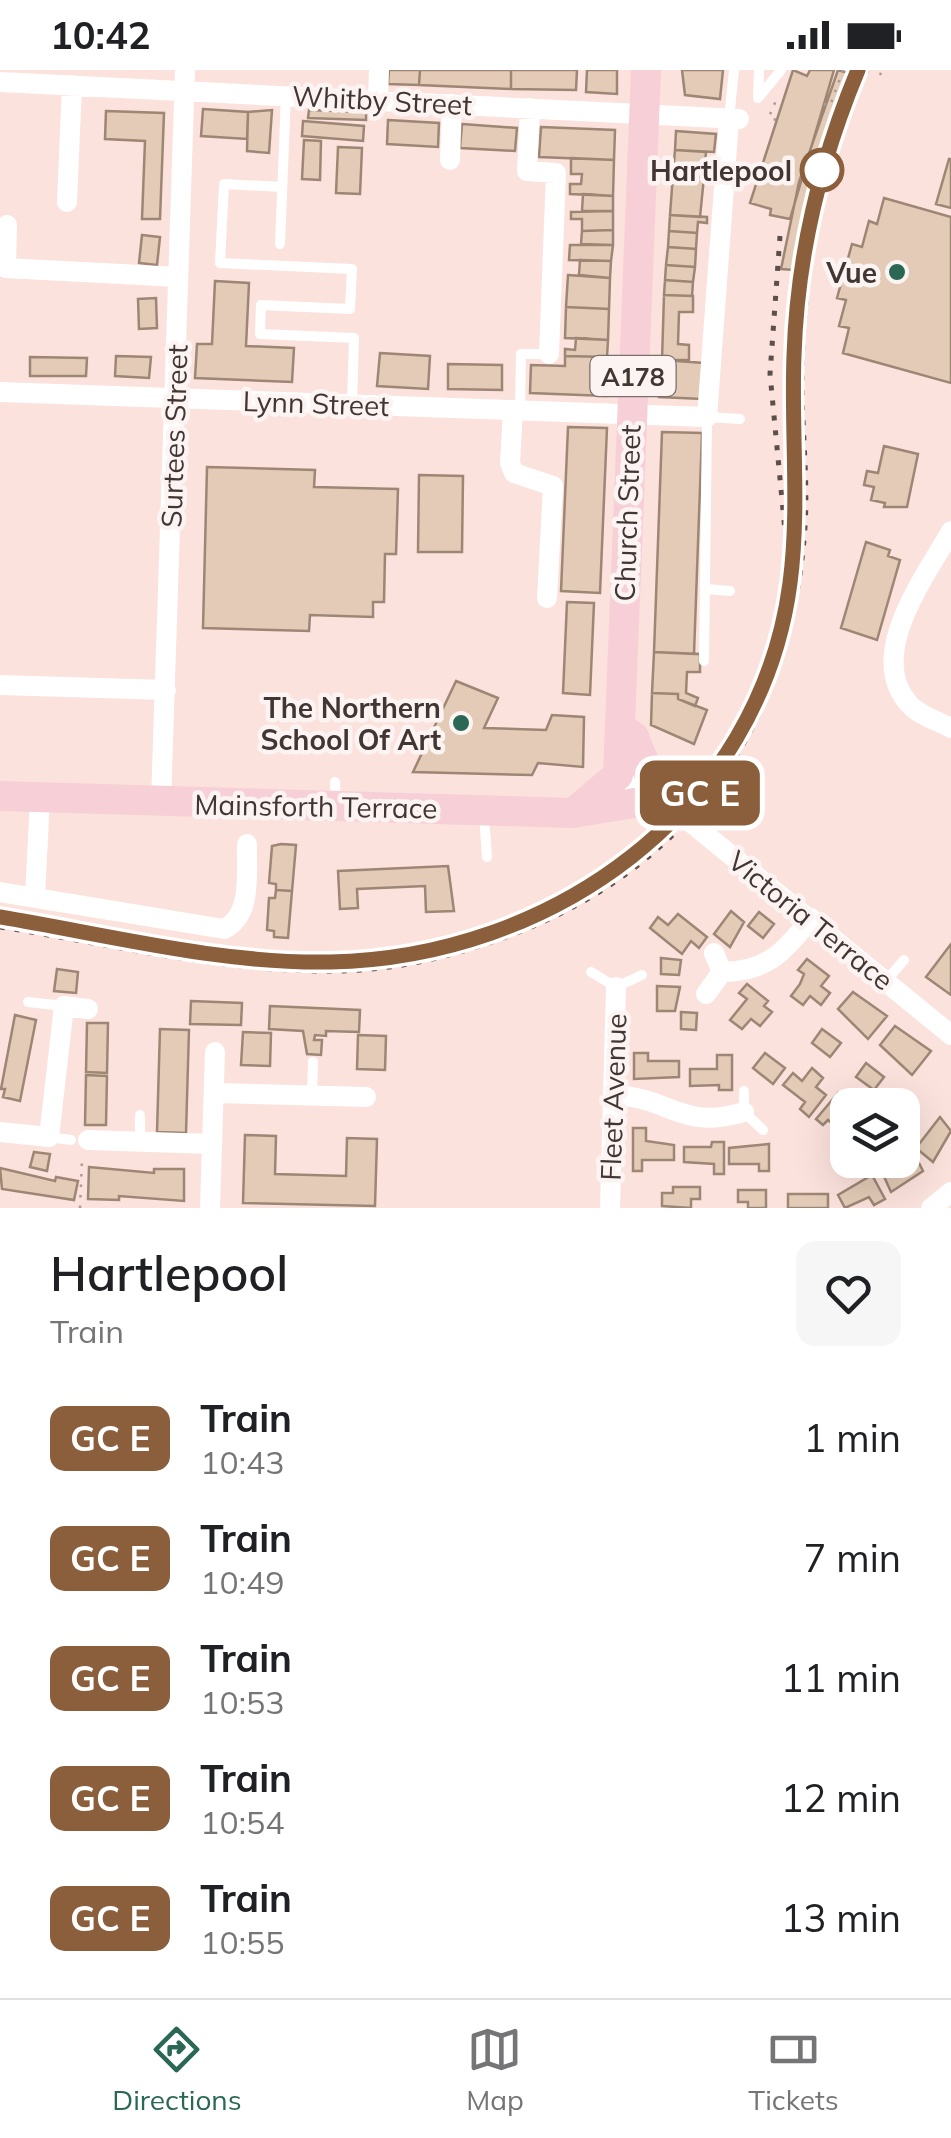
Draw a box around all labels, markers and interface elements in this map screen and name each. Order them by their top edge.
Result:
text: 10:42 [50,11,151,59]
street label: Whitby Street [291,78,473,122]
marker: Hartlepool [801,149,843,191]
place label: Hartlepool [650,153,792,188]
place label: Vue [825,255,877,290]
marker: Vue [886,261,908,283]
street label: Surtees Street [153,344,195,528]
road number: A178 [590,356,676,396]
street label: Lynn Street [242,383,390,423]
street label: Church Street [606,424,648,602]
place label: The Northern School Of Art [260,690,441,757]
marker: The Northern School Of Art [450,712,472,734]
line badge: GC E [630,760,770,826]
text: GC E [660,771,740,815]
street label: Mainsforth Terrace [194,786,438,826]
street label: Victoria Terrace [721,843,901,997]
street label: Fleet Avenue [593,1013,633,1181]
map controls [830,1088,920,1178]
button: layers [830,1088,920,1178]
button: heart [796,1241,901,1346]
text: Hartlepool [50,1243,288,1303]
text: Train [50,1311,124,1351]
text: Train [200,1394,292,1442]
text: 1 min [804,1414,901,1462]
text: GC E [70,1416,150,1460]
text: 10:43 [200,1442,284,1482]
text: Train [200,1514,292,1562]
text: 7 min [804,1534,901,1582]
text: GC E [70,1536,150,1580]
text: 10:49 [200,1562,284,1602]
text: Train [200,1634,292,1682]
text: 11 min [781,1654,901,1702]
text: GC E [70,1656,150,1700]
text: 10:53 [200,1682,284,1722]
text: Train [200,1754,292,1802]
text: 12 min [781,1774,901,1822]
text: GC E [70,1776,150,1820]
text: 10:54 [200,1802,284,1842]
text: Train [200,1874,292,1922]
text: 13 min [781,1894,901,1942]
text: GC E [70,1896,150,1940]
text: 10:55 [200,1922,284,1962]
tab: Directions [112,2022,242,2117]
tab: Map [466,2022,524,2117]
tab: Tickets [748,2022,839,2117]

